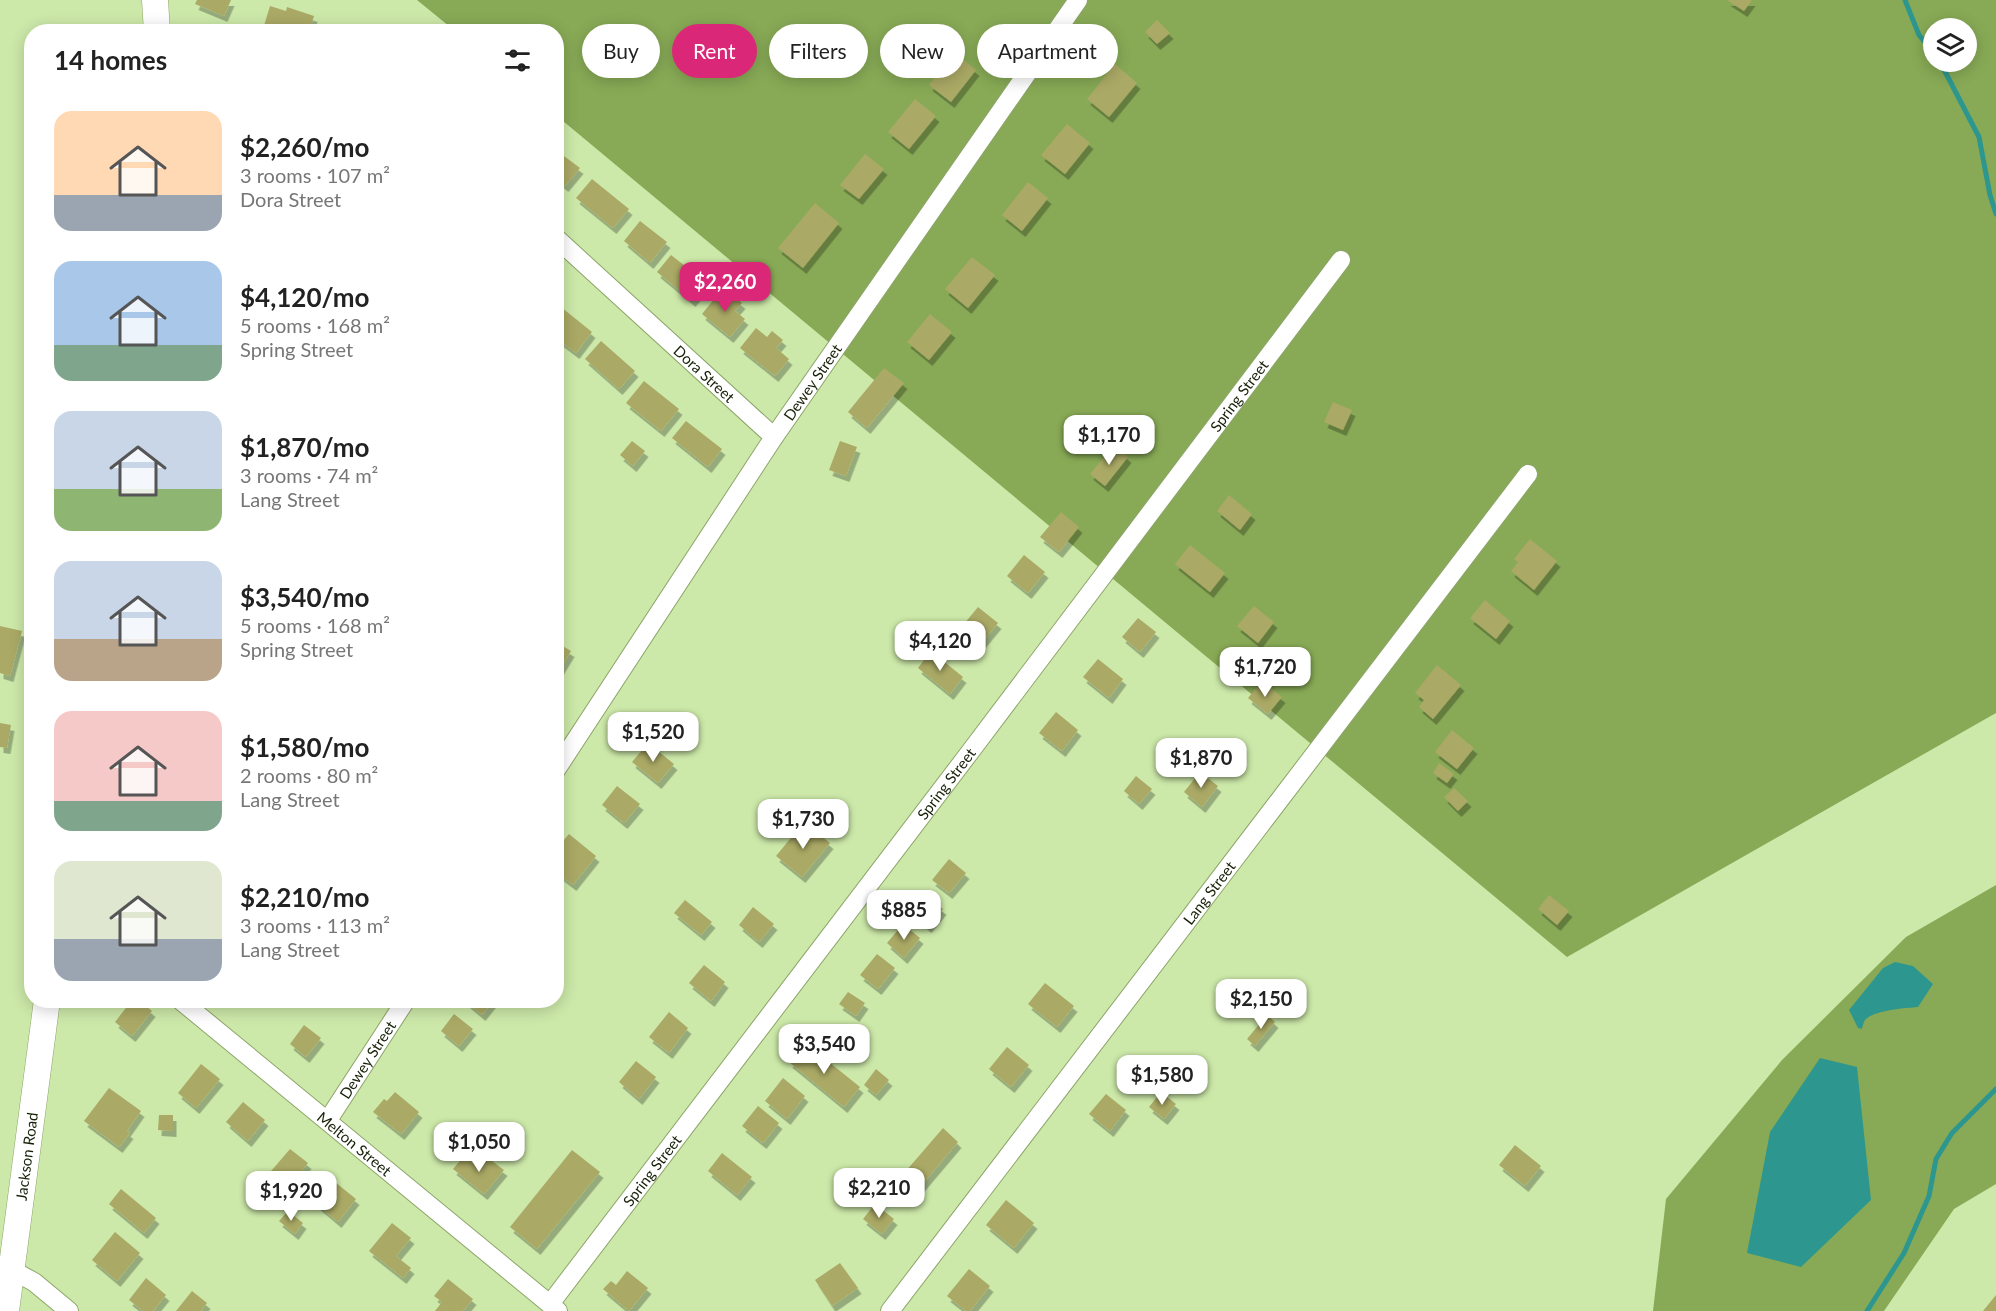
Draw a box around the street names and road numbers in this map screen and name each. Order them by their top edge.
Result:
street label: Dewey Street [779,340,846,424]
street label: Dora Street [670,341,739,406]
street label: Spring Street [1206,356,1272,435]
street label: Spring Street [913,744,979,823]
street label: Lang Street [1179,857,1239,928]
street label: Dewey Street [335,1017,399,1102]
street label: Melton Street [314,1108,396,1180]
street label: Jackson Road [12,1111,41,1202]
street label: Spring Street [619,1131,685,1210]

